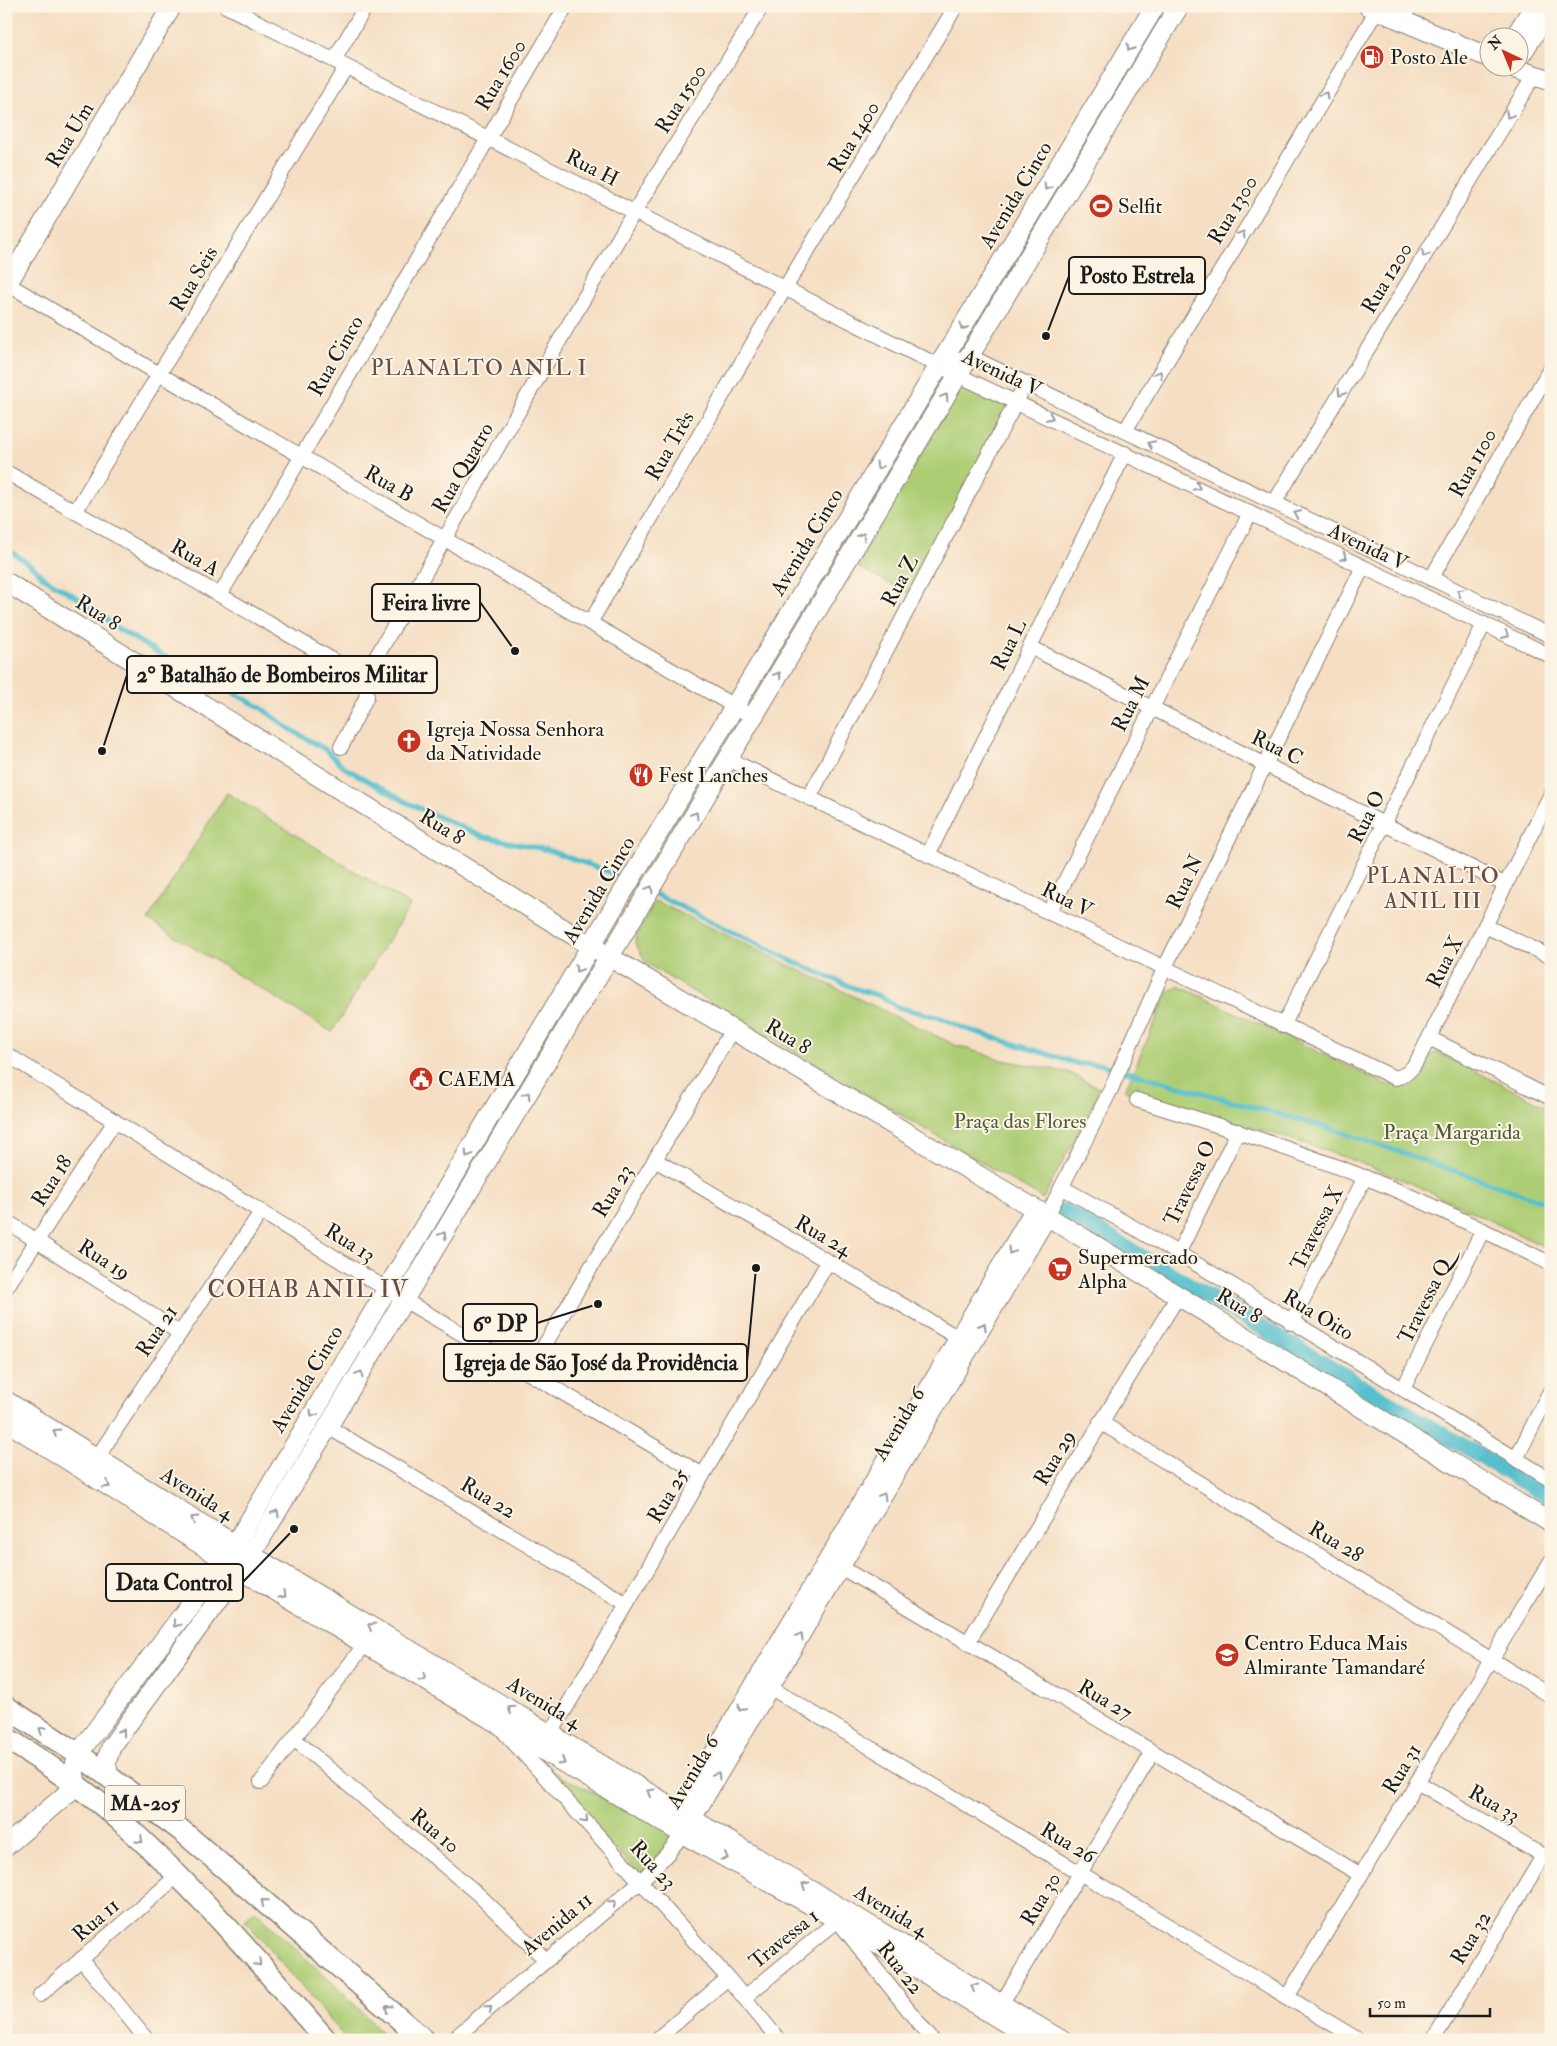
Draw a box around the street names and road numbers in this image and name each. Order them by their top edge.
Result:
street label: Rua 1600 [469,35,533,115]
street label: Rua 1500 [649,59,713,139]
street label: Rua 1400 [822,96,886,178]
street label: Rua Um [40,97,100,173]
street label: Avenida Cinco [973,137,1059,254]
street label: Rua H [561,143,623,193]
street label: Rua 1300 [1202,171,1264,249]
street label: Rua 1200 [1355,237,1419,319]
street label: Rua Seis [164,241,224,317]
street label: Rua Cinco [302,311,370,401]
street label: Avenida V [957,342,1047,404]
street label: Rua Três [639,406,701,486]
street label: Rua Quatro [426,418,500,518]
street label: Rua 1100 [1443,424,1503,502]
street label: Rua B [360,459,418,509]
street label: Avenida Cinco [764,484,850,601]
street label: Avenida V [1323,516,1413,578]
street label: Rua A [166,533,224,583]
street label: Rua Z [875,550,925,611]
street label: Rua 8 [70,589,126,637]
street label: Rua L [985,615,1033,675]
street label: Rua M [1106,672,1156,736]
street label: Rua C [1247,724,1307,772]
street label: Rua O [1342,786,1392,848]
street label: Rua 8 [414,803,470,851]
street label: Avenida Cinco [556,832,642,949]
street label: Rua N [1160,850,1210,914]
street label: Rua V [1037,876,1098,924]
street label: Rua X [1420,931,1470,993]
street label: Rua 8 [760,1013,816,1061]
street label: Travessa O [1158,1136,1222,1230]
street label: Rua 18 [25,1150,79,1212]
street label: Rua 23 [587,1159,639,1223]
street label: Travessa X [1284,1181,1350,1275]
street label: Rua 24 [790,1209,857,1264]
street label: Rua 13 [320,1217,380,1269]
street label: Rua 19 [73,1233,135,1287]
street label: Travessa Q [1392,1242,1464,1348]
street label: Rua 8 [1211,1282,1267,1330]
street label: Rua Oito [1278,1283,1358,1347]
street label: Rua 21 [130,1300,184,1362]
street label: Avenida Cinco [264,1321,350,1438]
street label: Avenida 6 [866,1381,932,1466]
street label: Rua 29 [1028,1425,1082,1491]
street label: Avenida 4 [154,1460,240,1528]
street label: Rua 25 [641,1463,695,1528]
street label: Rua 22 [455,1471,521,1525]
street label: Rua 28 [1304,1515,1368,1569]
street label: Avenida 4 [501,1670,587,1736]
street label: Rua 27 [1073,1673,1138,1727]
street label: Avenida 6 [660,1729,726,1814]
street label: Rua 31 [1376,1739,1428,1799]
street label: Rua 33 [1463,1779,1525,1829]
road number: MA-205 [105,1786,185,1820]
street label: Rua 10 [405,1802,465,1860]
street label: Rua 26 [1035,1816,1102,1871]
street label: Rua 23 [624,1835,682,1895]
street label: Rua 30 [1015,1867,1067,1931]
street label: Avenida 4 [848,1878,934,1944]
street label: Avenida 11 [515,1886,598,1962]
street label: Rua 11 [67,1892,125,1948]
street label: Travessa 1 [744,1903,824,1975]
street label: Rua 32 [1445,1906,1497,1970]
street label: Rua 22 [871,1936,929,2000]

